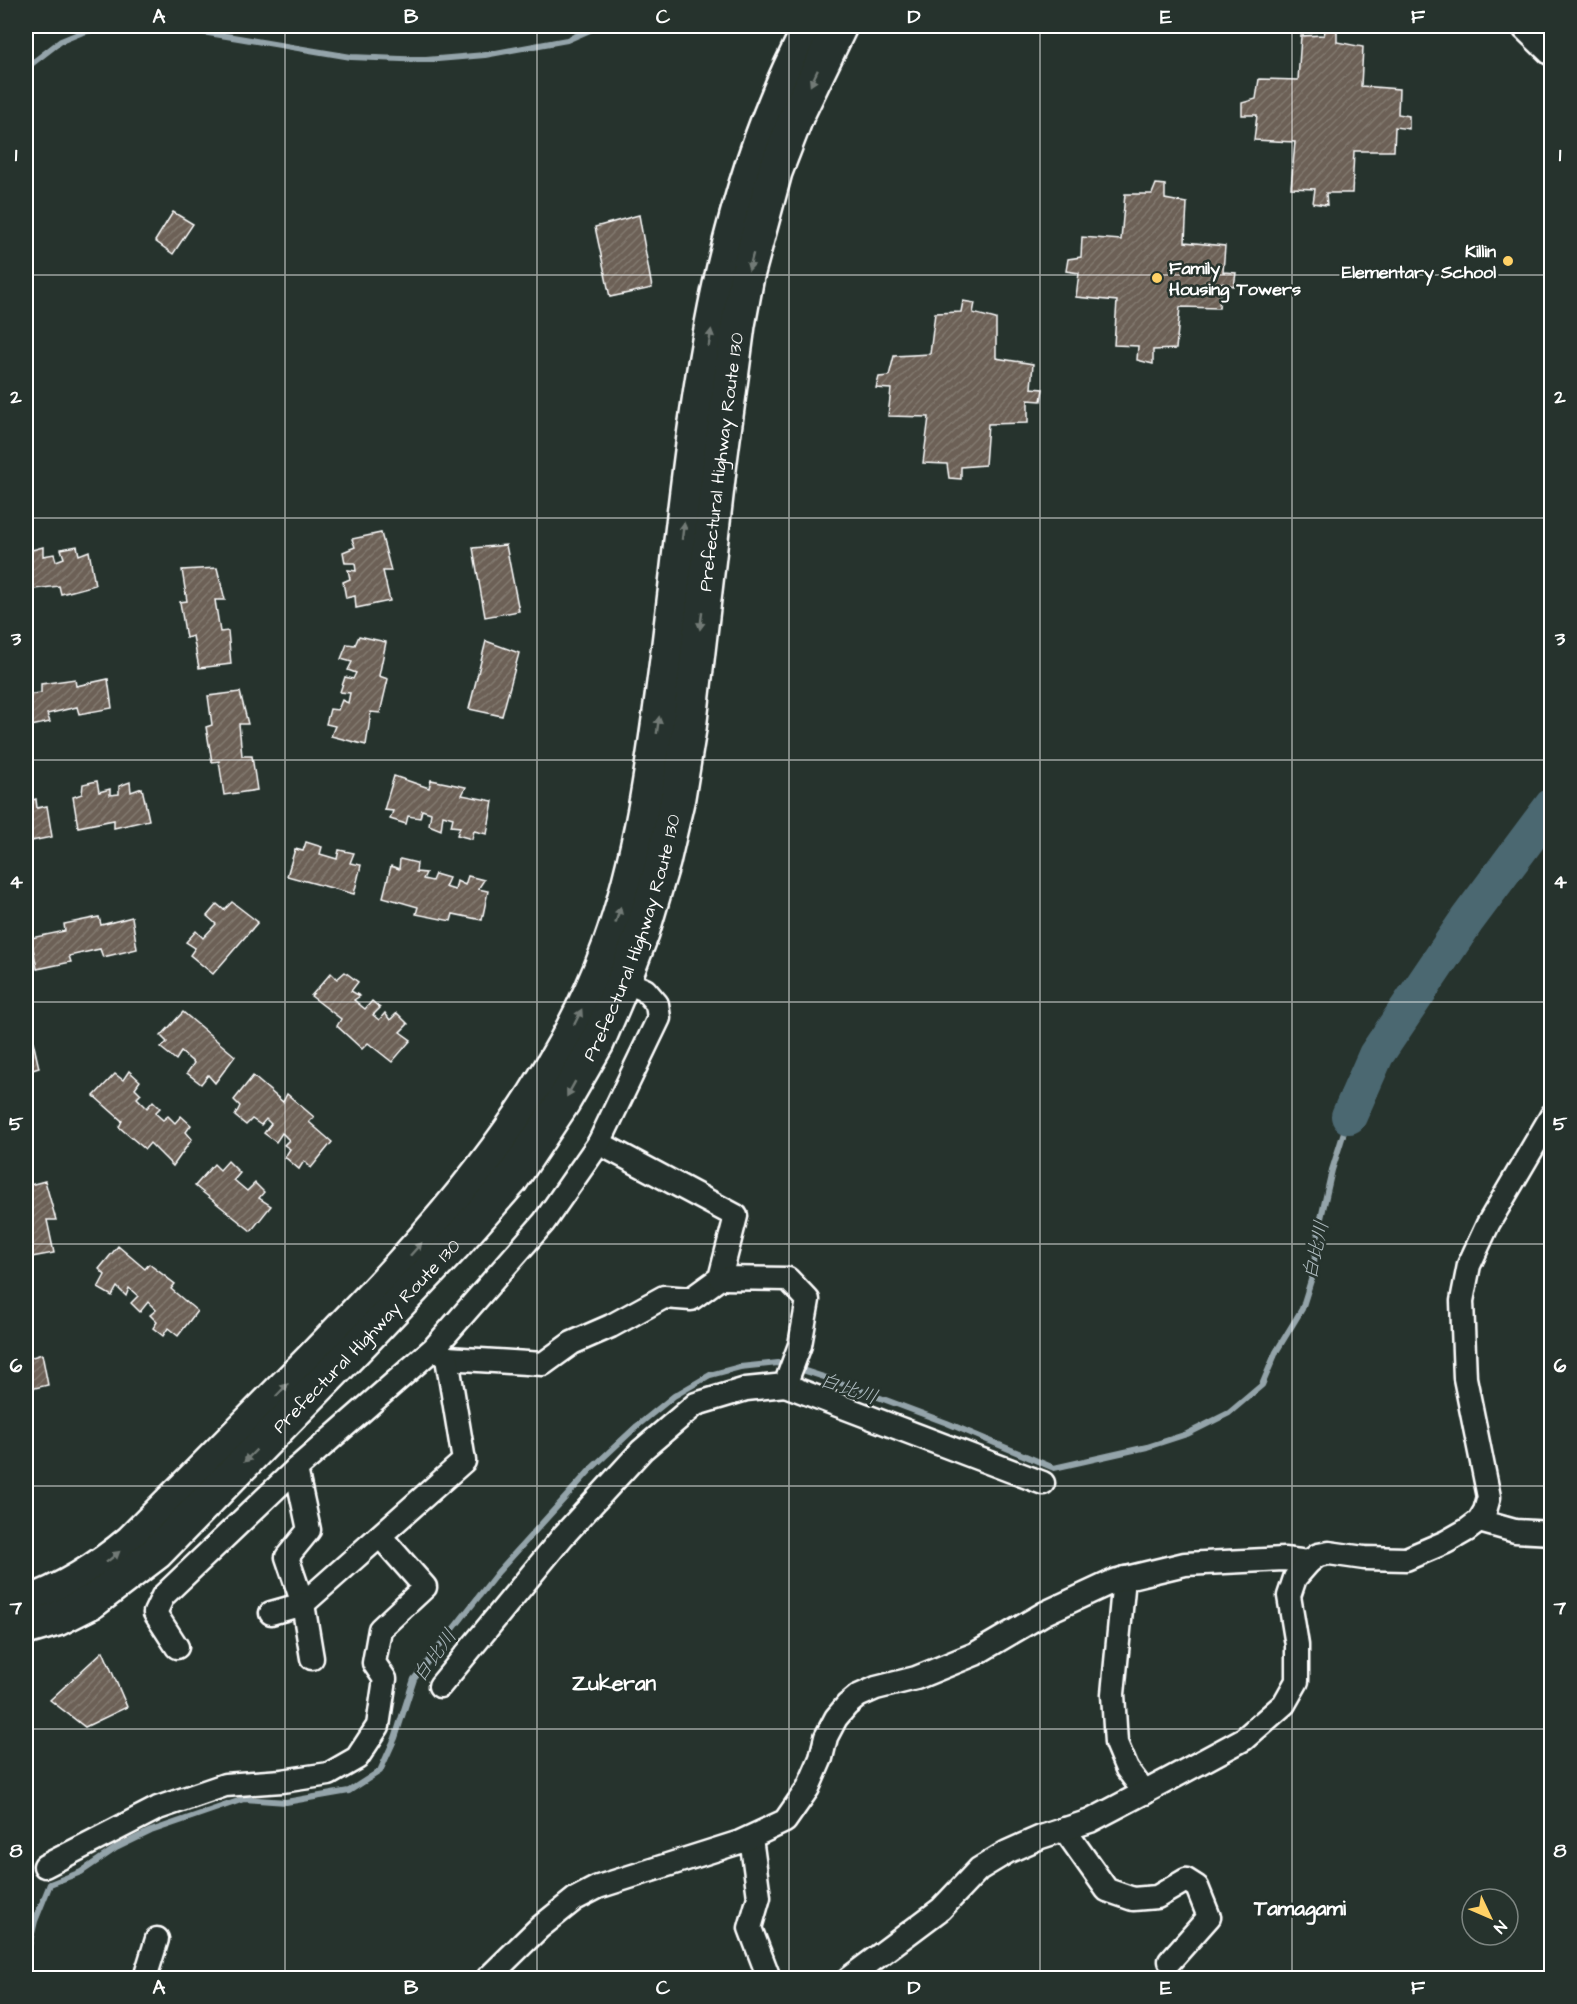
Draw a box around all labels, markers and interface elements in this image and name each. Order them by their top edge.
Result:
text: A [153,3,166,31]
text: B [404,3,419,31]
text: C [656,3,671,31]
text: D [908,3,921,31]
text: E [1160,3,1172,31]
text: F [1411,3,1426,31]
one-way arrow [810,69,819,86]
text: 1 [15,141,18,169]
text: 1 [1559,141,1562,169]
place label: Killin Elementary School [1342,239,1496,286]
one-way arrow [745,253,755,271]
marker: Killin Elementary School [1501,254,1515,268]
place label: Family Housing Towers [1169,256,1301,303]
marker: Family Housing Towers [1150,271,1164,285]
one-way arrow [706,329,715,348]
street label: Prefectural Highway Route 130 [693,331,750,593]
text: 2 [9,383,22,411]
text: 2 [1553,383,1566,411]
one-way arrow [678,522,688,541]
one-way arrow [697,612,706,631]
text: 3 [10,625,22,653]
text: 3 [1554,625,1566,653]
one-way arrow [654,715,663,734]
street label: Prefectural Highway Route 130 [577,812,687,1066]
text: 4 [9,868,23,896]
text: 4 [1553,868,1567,896]
one-way arrow [614,906,623,924]
one-way arrow [573,1008,582,1025]
one-way arrow [566,1081,576,1098]
text: 5 [9,1110,24,1138]
text: 5 [1553,1110,1568,1138]
water label: 白比川 [1296,1218,1336,1282]
street label: Prefectural Highway Route 130 [268,1234,466,1439]
one-way arrow [409,1242,422,1257]
text: 6 [10,1352,23,1380]
text: 6 [1554,1352,1567,1380]
water label: 白比川 [816,1366,882,1412]
one-way arrow [274,1383,288,1397]
one-way arrow [243,1449,257,1463]
one-way arrow [106,1551,121,1563]
text: 7 [9,1594,23,1622]
text: 7 [1553,1594,1567,1622]
water label: 白比川 [406,1623,464,1688]
district label: Zukeran [572,1669,657,1698]
text: 8 [10,1837,23,1865]
text: 8 [1554,1837,1567,1865]
north arrow [1460,1887,1520,1947]
district label: Tamagami [1253,1894,1347,1925]
text: N [1489,1915,1511,1938]
text: A [153,1974,166,2002]
text: B [404,1974,419,2002]
text: C [656,1974,671,2002]
text: D [908,1974,921,2002]
text: E [1160,1974,1172,2002]
text: F [1411,1974,1426,2002]

